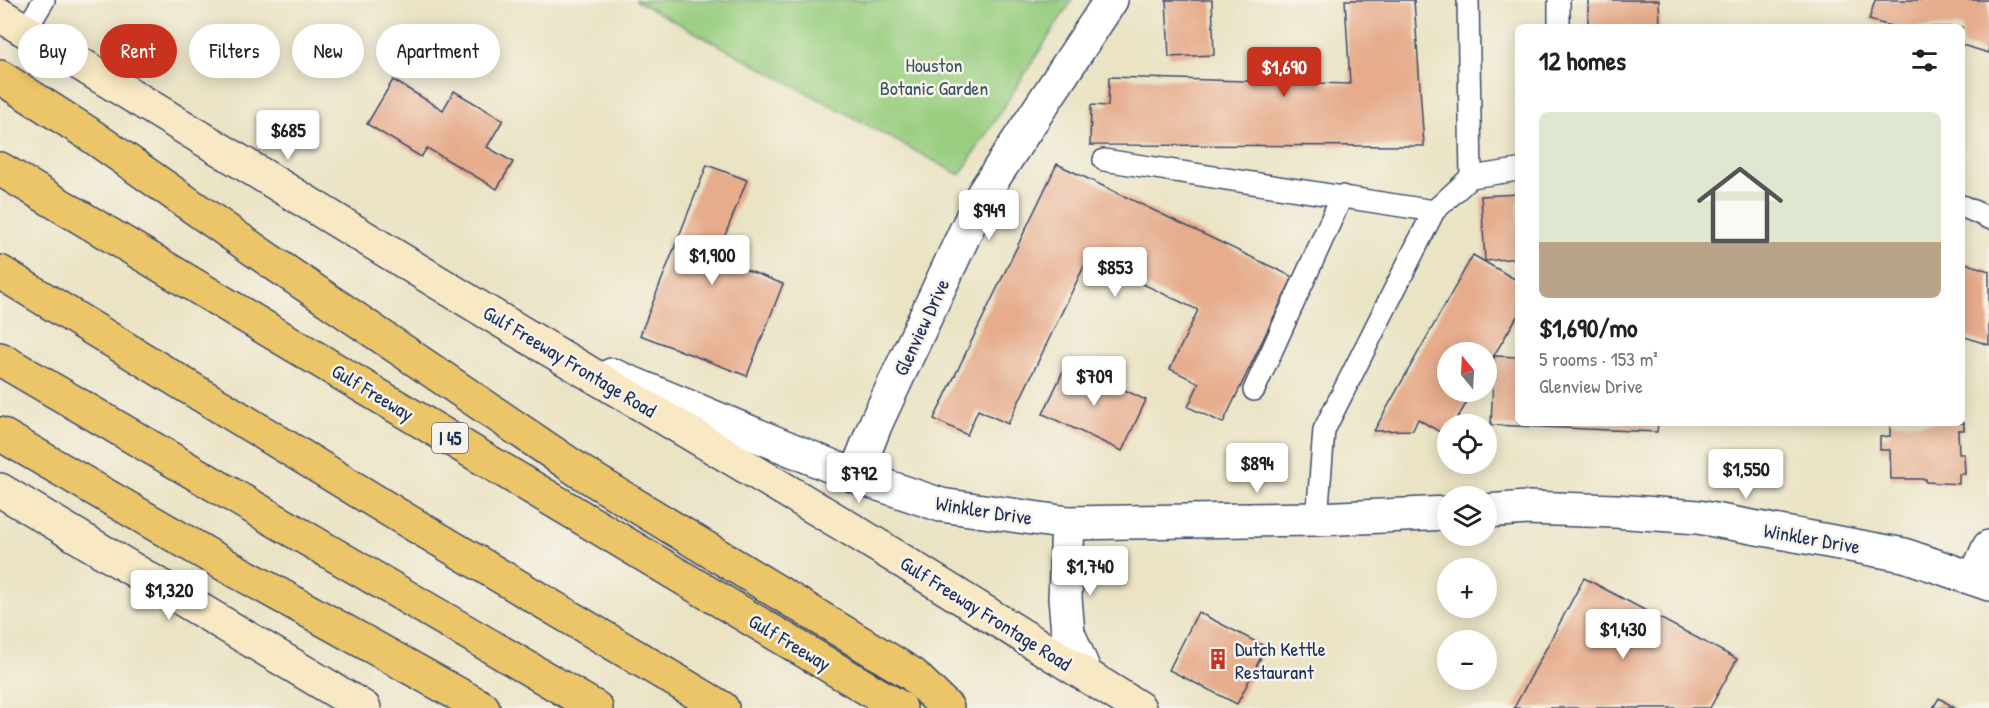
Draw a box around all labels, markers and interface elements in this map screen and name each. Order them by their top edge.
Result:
chip: Buy [18,24,88,78]
chip: Rent [100,24,177,78]
chip: Filters [189,24,280,78]
chip: New [292,24,364,78]
chip: Apartment [376,24,500,78]
text: 12 homes [1539,43,1626,78]
icon: filters [1908,44,1941,77]
pin: $1,690 [1235,47,1333,98]
park label: Houston Botanic Garden [880,51,988,101]
text: $1,690 [1261,53,1307,80]
pin: $685 [252,110,324,161]
text: $685 [270,116,306,143]
icon: home [1686,151,1794,259]
pin: $949 [953,190,1025,241]
text: $949 [973,196,1005,223]
pin: $1,900 [663,235,761,286]
text: $1,900 [689,241,735,268]
pin: $853 [1079,247,1151,298]
text: $853 [1097,253,1133,280]
street label: Glenview Drive [887,274,955,380]
street label: Gulf Freeway Frontage Road [479,299,662,423]
text: $1,690/mo [1539,310,1638,345]
north arrow [1437,342,1497,402]
map controls [1437,342,1497,690]
text: 5 rooms · 153 m² [1539,345,1658,372]
pin: $709 [1058,356,1130,407]
street label: Gulf Freeway [327,357,419,427]
text: $709 [1076,362,1112,389]
text: Glenview Drive [1539,372,1643,399]
button: locate [1437,414,1497,474]
road number: I 45 [432,423,468,453]
pin: $894 [1221,443,1293,494]
text: $894 [1240,449,1274,476]
pin: $1,550 [1697,449,1795,500]
pin: $792 [823,453,895,504]
text: $1,550 [1722,455,1770,482]
text: $792 [841,459,877,486]
button: layers [1437,486,1497,546]
street label: Winkler Drive [934,489,1034,531]
street label: Winkler Drive [1762,516,1862,560]
pin: $1,740 [1041,546,1139,597]
street label: Gulf Freeway Frontage Road [895,549,1077,677]
text: $1,740 [1066,552,1114,579]
button: + [1437,558,1497,618]
pin: $1,320 [120,570,218,621]
text: $1,320 [145,576,193,603]
street label: Gulf Freeway [744,607,836,677]
pin: $1,430 [1574,609,1672,660]
text: $1,430 [1600,615,1646,642]
button: − [1437,630,1497,690]
place label: Dutch Kettle Restaurant [1235,635,1326,685]
building icon: Dutch Kettle Restaurant [1206,647,1230,671]

